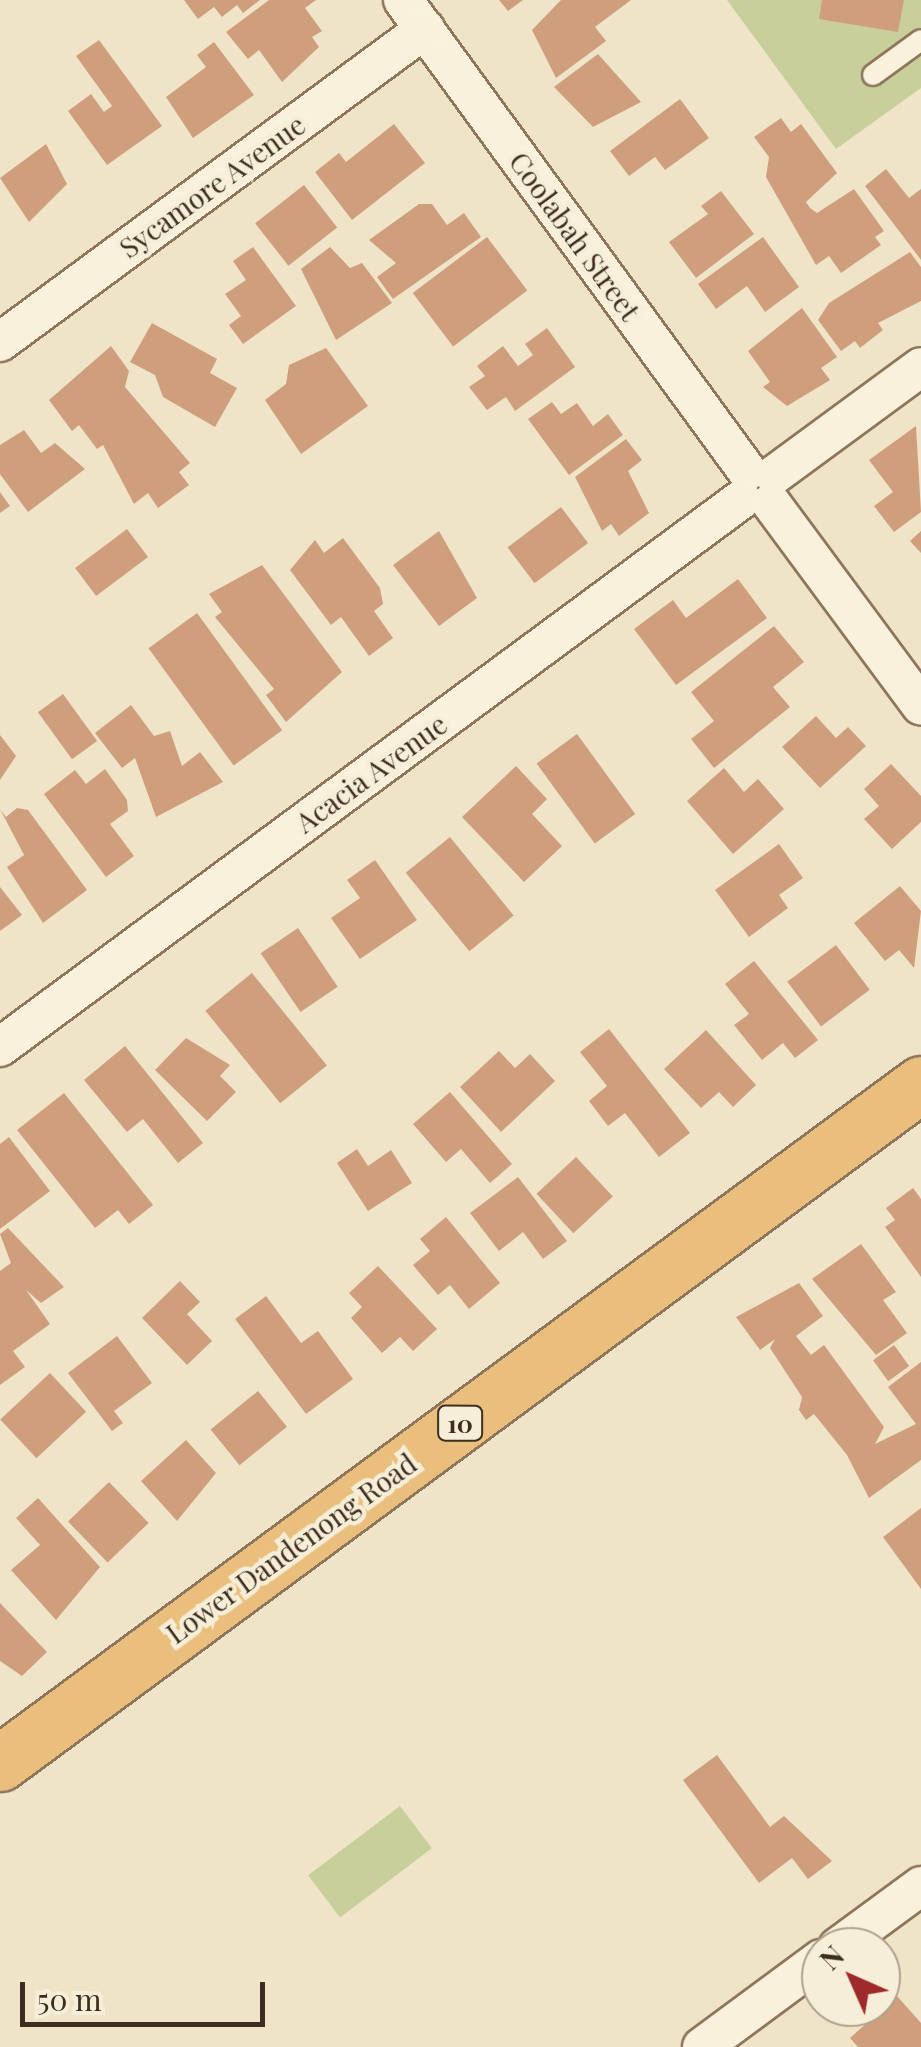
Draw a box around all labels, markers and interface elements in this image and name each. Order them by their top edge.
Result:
street label: Sycamore Avenue [112,107,312,265]
street label: Coolabah Street [503,145,647,327]
street label: Acacia Avenue [288,706,454,840]
road number: 10 [435,1403,485,1443]
street label: Lower Dandenong Road [159,1446,423,1650]
north arrow [801,1927,901,2027]
text: N [811,1937,851,1977]
scale bar [25,1962,270,2024]
text: 50 m [37,1979,102,2019]

